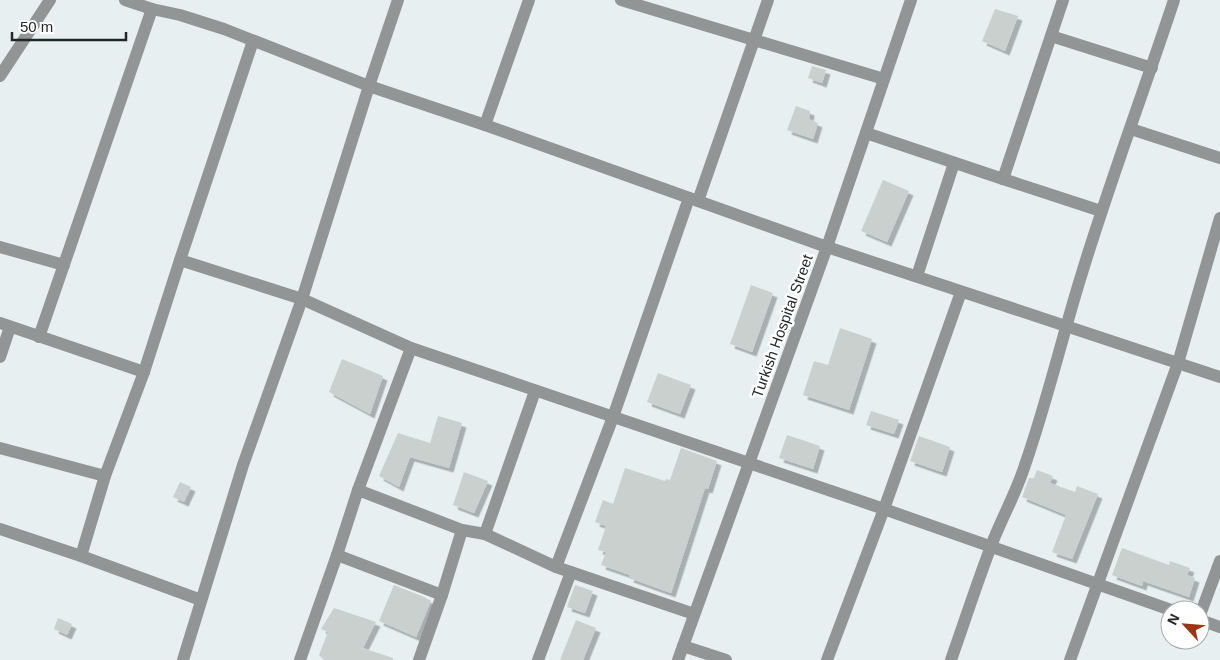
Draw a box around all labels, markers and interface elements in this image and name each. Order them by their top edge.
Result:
scale bar [12,10,126,42]
text: 50 m [20,18,53,35]
street label: Turkish Hospital Street [748,251,816,400]
north arrow [1160,600,1210,650]
text: N [1164,611,1183,627]

